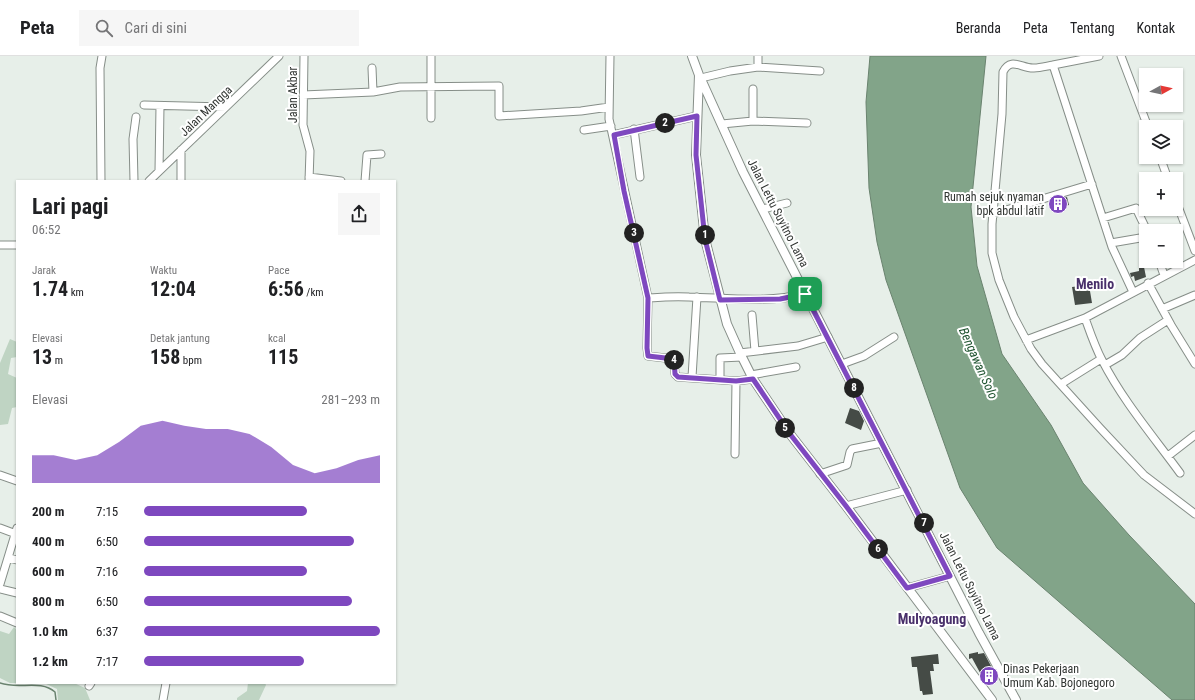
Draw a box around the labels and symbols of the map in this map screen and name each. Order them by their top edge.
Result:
street label: Jalan Akbar [286,67,300,123]
north arrow [1139,68,1183,112]
street label: Jalan Mangga [177,83,235,139]
pin: 2 [655,113,675,133]
street label: Jalan Lettu Suyitno Lama [745,156,812,270]
place label: Rumah sejuk nyaman bpk abdul latif [944,190,1044,218]
building icon: Rumah sejuk nyaman bpk abdul latif [1047,193,1069,215]
pin: 3 [624,223,644,243]
pin: 1 [695,225,715,245]
district label: Menilo [1076,276,1114,292]
pin [788,277,822,311]
water label: Bengawan Solo [956,325,1001,401]
pin: 4 [664,350,684,370]
pin: 8 [844,378,864,398]
pin: 5 [775,418,795,438]
pin: 7 [914,513,934,533]
street label: Jalan Lettu Suyitno Lama [937,529,1004,643]
pin: 6 [868,539,888,559]
district label: Mulyoagung [898,611,966,627]
place label: Dinas Pekerjaan Umum Kab. Bojonegoro [1003,662,1115,690]
building icon: Dinas Pekerjaan Umum Kab. Bojonegoro [978,665,1000,687]

